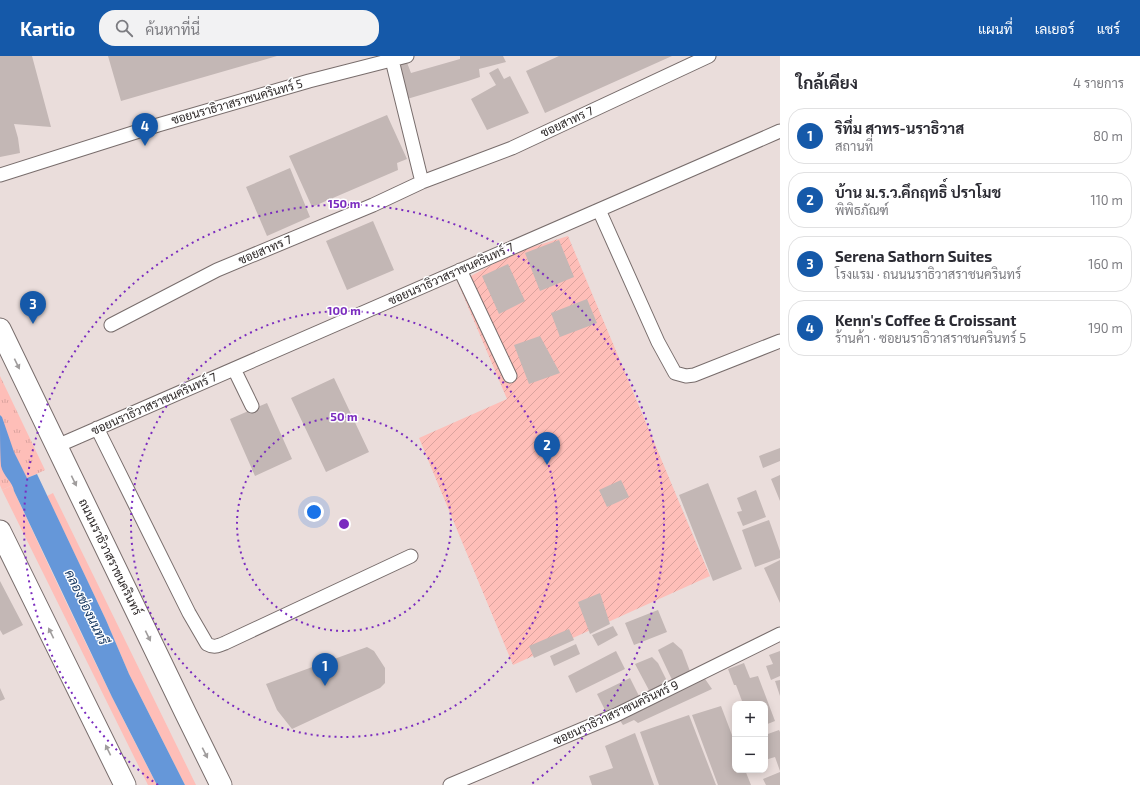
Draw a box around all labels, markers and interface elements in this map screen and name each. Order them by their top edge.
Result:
search box [99,10,379,46]
text: Kartio [20,17,75,40]
icon: search [113,17,135,39]
text: ค้นหาที่นี่ [145,20,200,38]
text: แผนที่ [978,20,1013,37]
text: เลเยอร์ [1035,20,1075,37]
text: แชร์ [1097,20,1120,37]
text: ใกล้เคียง [796,72,858,92]
text: 4 รายการ [1073,75,1124,91]
street label: ซอยนราธิวาสราชนครินทร์ 5 [169,76,304,127]
street label: ซอยสาทร 7 [538,103,595,139]
pin: 4 [132,113,158,146]
text: ริทึ่ม สาทร-นราธิวาส [835,119,964,137]
text: 1 [807,128,813,144]
text: 80 m [1093,128,1123,144]
text: สถานที่ [835,138,873,154]
text: บ้าน ม.ร.ว.คึกฤทธิ์ ปราโมช [835,183,1001,201]
text: 2 [806,192,814,208]
text: 110 m [1091,192,1123,208]
text: 150 m [328,196,360,210]
text: พิพิธภัณฑ์ [835,202,889,218]
street label: ซอยสาทร 7 [236,232,293,267]
street label: ซอยนราธิวาสราชนครินทร์ 7 [386,239,515,307]
text: Serena Sathorn Suites [835,247,992,265]
text: 3 [806,256,814,272]
text: 160 m [1088,256,1123,272]
text: โรงแรม · ถนนนราธิวาสราชนครินทร์ [835,266,1021,282]
pin: 3 [20,291,46,324]
text: 100 m [327,303,361,317]
text: Kenn's Coffee & Croissant [835,311,1017,329]
text: 4 [806,320,814,336]
text: 190 m [1088,320,1123,336]
text: ร้านค้า · ซอยนราธิวาสราชนครินทร์ 5 [835,330,1026,346]
one-way arrow [14,358,20,370]
street label: ซอยนราธิวาสราชนครินทร์ 7 [89,369,218,437]
text: 50 m [330,409,358,423]
pin: 2 [534,432,560,465]
one-way arrow [71,475,77,487]
street label: ถนนนราธิวาสราชนครินทร์ [77,496,145,617]
your location [304,502,324,522]
centre of rings [337,517,351,531]
water label: คลองช่องนนทรี [62,566,113,648]
one-way arrow [48,628,54,639]
one-way arrow [145,630,151,642]
pin: 1 [312,653,338,686]
street label: ซอยนราธิวาสราชนครินทร์ 9 [551,677,680,747]
map controls [732,701,768,773]
button: + [732,701,768,737]
button: − [732,737,768,773]
one-way arrow [105,744,111,756]
one-way arrow [202,747,208,759]

